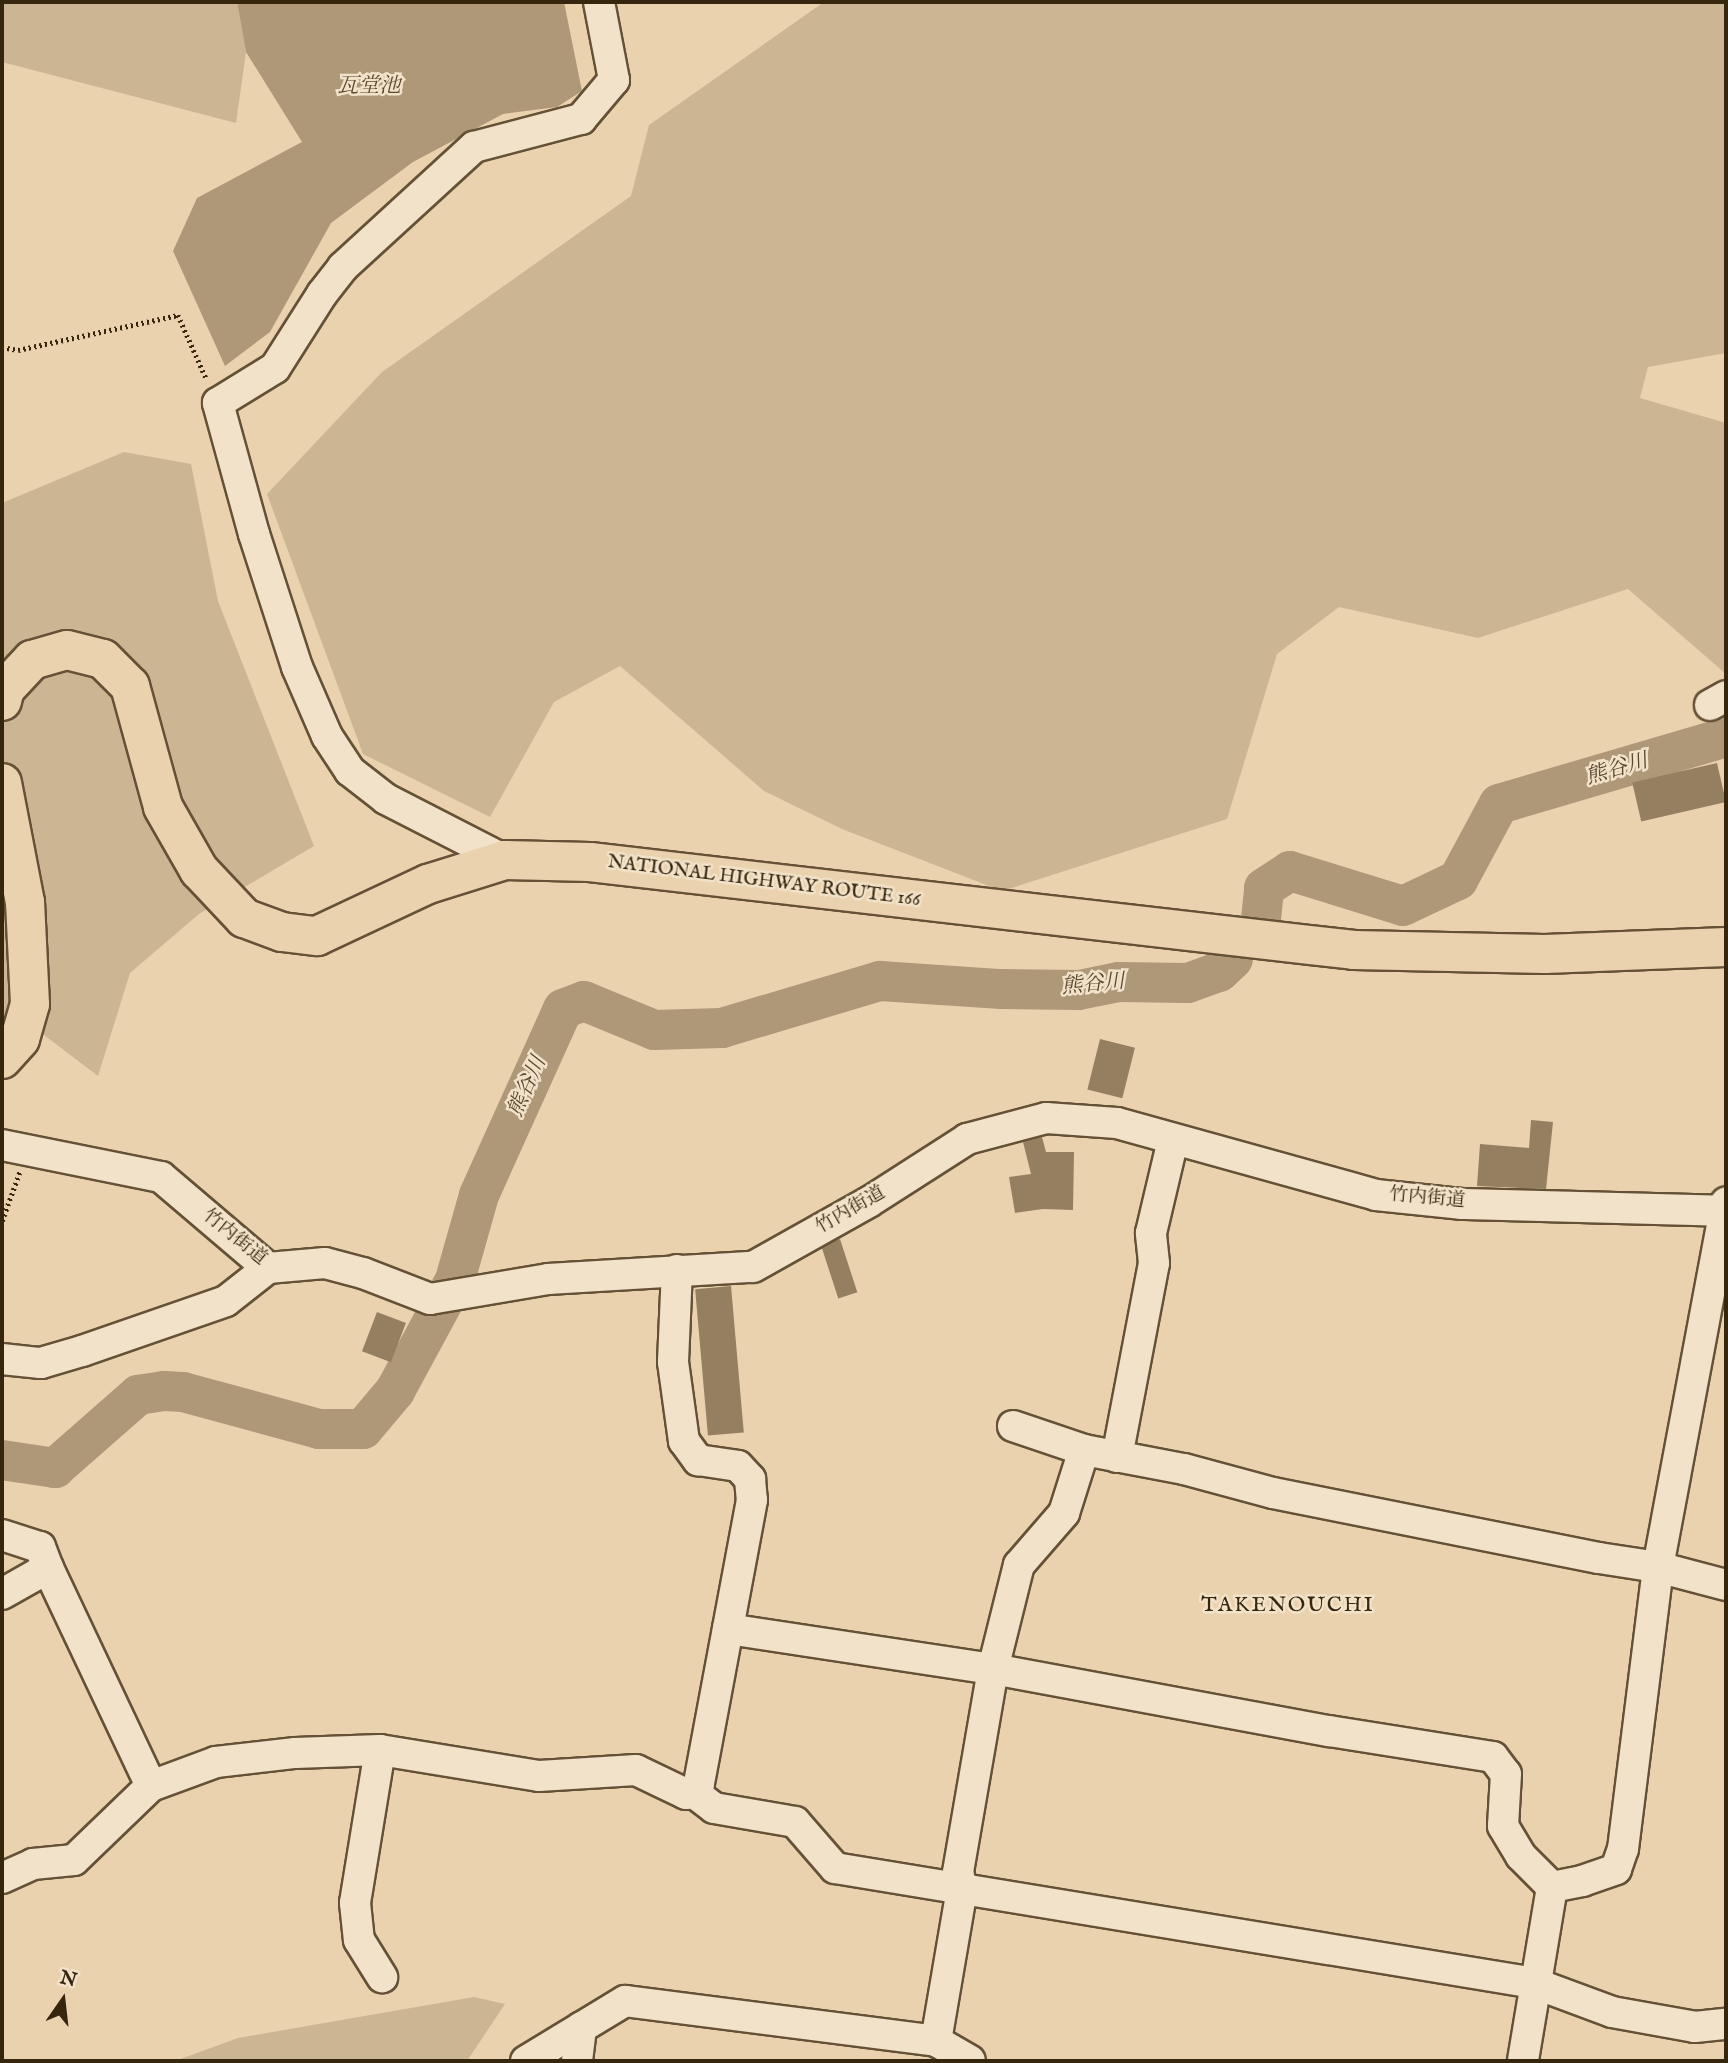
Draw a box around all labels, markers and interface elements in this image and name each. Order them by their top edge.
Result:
water label: 瓦堂池 [338,74,400,100]
water label: 熊谷川 [1583,749,1651,791]
street label: NATIONAL HIGHWAY ROUTE 166 [606,852,922,912]
water label: 熊谷川 [1061,970,1125,1000]
water label: 熊谷川 [504,1053,552,1121]
street label: 竹内街道 [812,1182,890,1240]
street label: 竹内街道 [1388,1184,1466,1214]
street label: 竹内街道 [197,1205,271,1271]
district label: TAKENOUCHI [1203,1593,1373,1619]
north arrow [28,1965,98,2035]
text: N [57,1966,79,1993]

